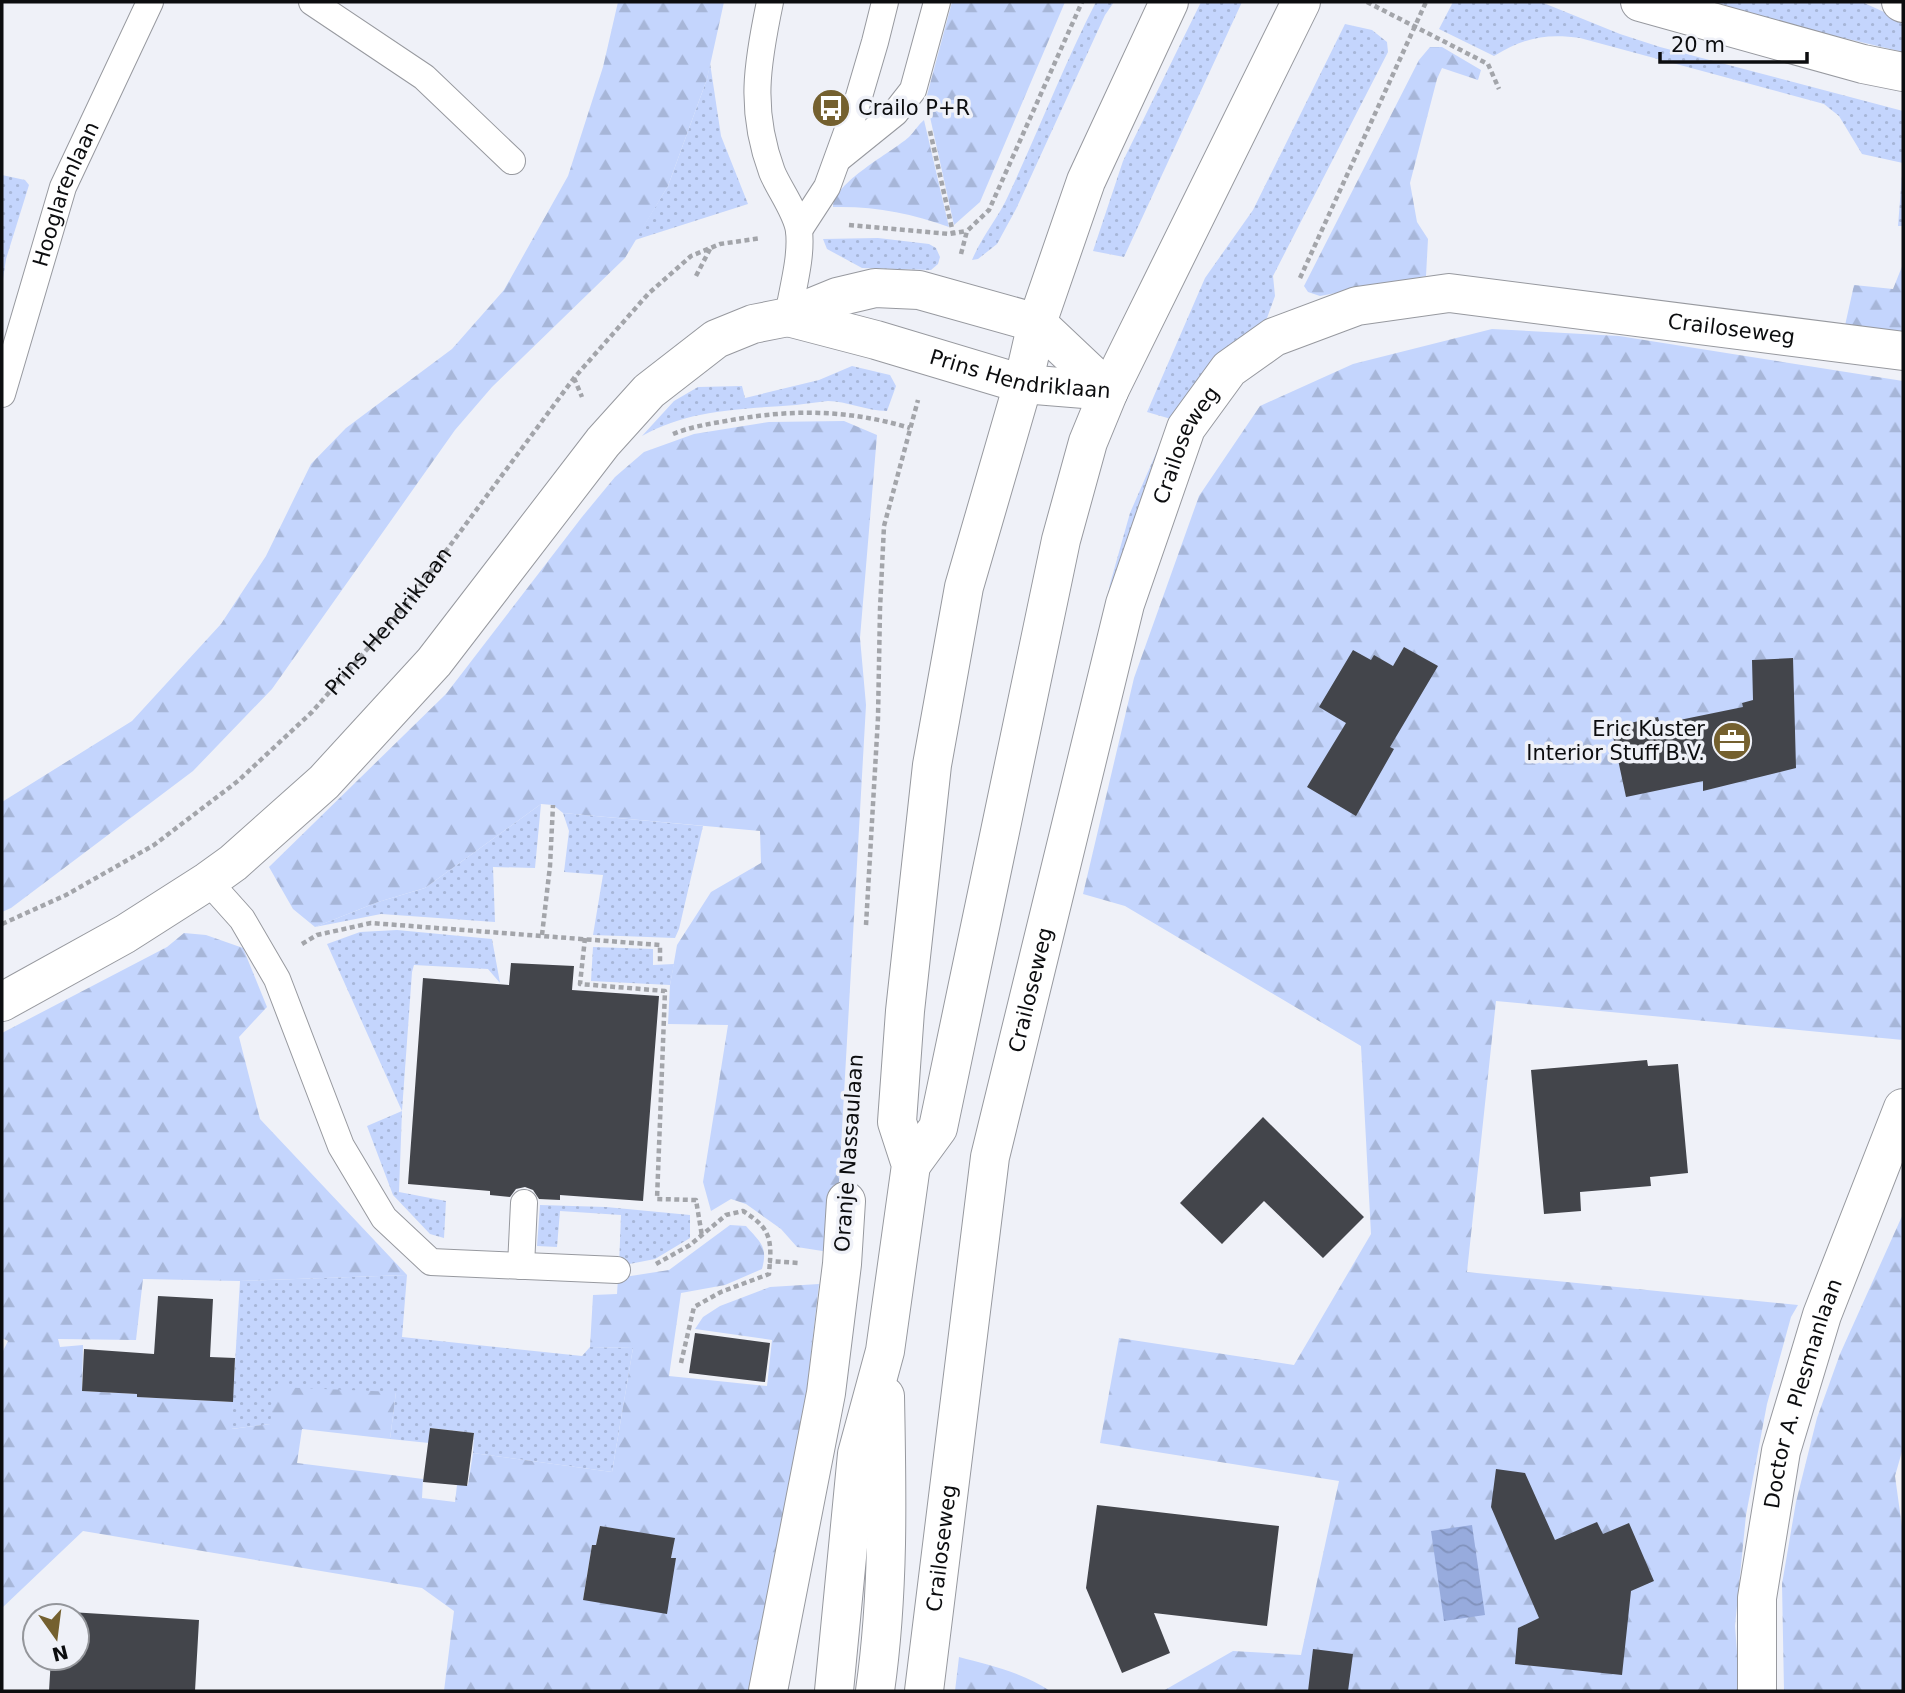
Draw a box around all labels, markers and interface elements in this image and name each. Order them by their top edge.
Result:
scale bar [1660,21,1807,65]
text: 20 m [1671,33,1725,57]
bus stop icon: Crailo P+R [810,87,852,129]
place label: Crailo P+R [858,96,970,120]
street label: Hooglarenlaan [28,118,104,269]
street label: Crailoseweg [1666,309,1796,349]
street label: Prins Hendriklaan [927,345,1112,403]
street label: Crailoseweg [1149,382,1224,507]
street label: Prins Hendriklaan [320,543,456,700]
place label: Eric Kuster Interior Stuff B.V. [1526,717,1705,765]
office icon: Eric Kuster Interior Stuff B.V. [1711,720,1753,762]
street label: Crailoseweg [1004,925,1058,1055]
street label: Oranje Nassaulaan [830,1053,868,1253]
street label: Doctor A. Plesmanlaan [1760,1275,1847,1510]
street label: Crailoseweg [922,1483,961,1613]
north arrow [21,1602,91,1672]
text: N [50,1641,70,1666]

